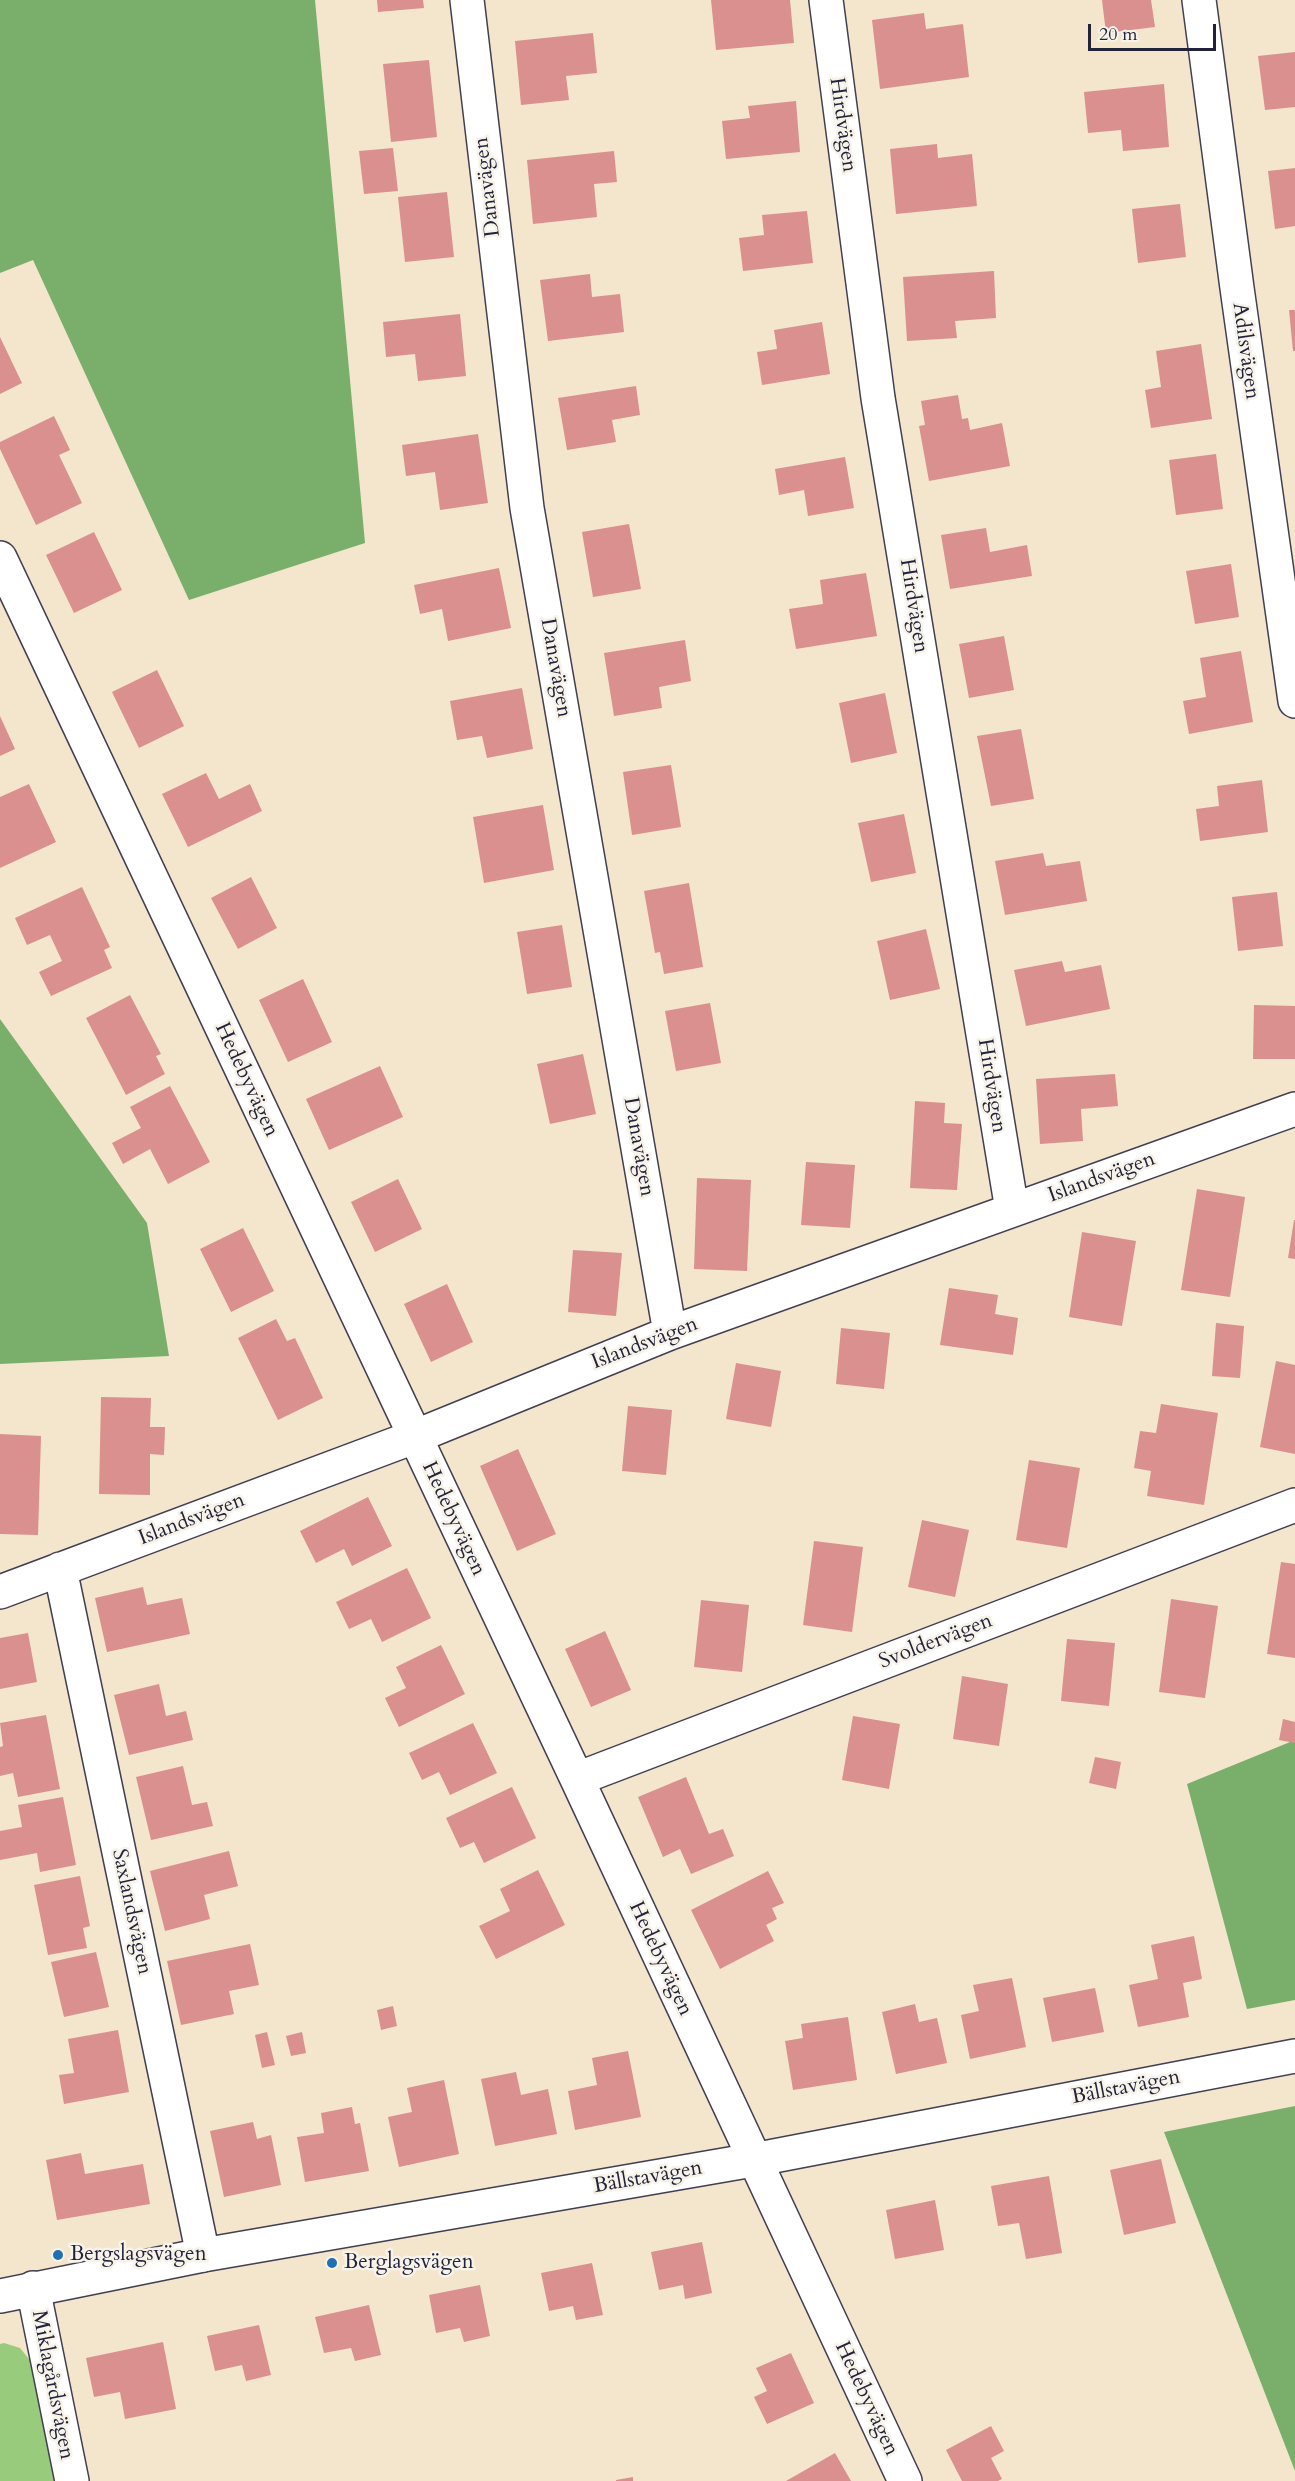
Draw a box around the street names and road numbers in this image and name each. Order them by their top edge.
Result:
street label: Hirdvägen [823,76,861,174]
street label: Danavägen [469,136,507,238]
street label: Adilsvägen [1226,301,1264,401]
street label: Hirdvägen [893,557,933,655]
street label: Danavägen [534,616,576,720]
street label: Hedebyvägen [209,1019,283,1141]
street label: Hirdvägen [971,1037,1011,1135]
street label: Danavägen [617,1095,659,1199]
street label: Islandsvägen [1045,1147,1159,1209]
street label: Islandsvägen [588,1312,702,1376]
street label: Hedebyvägen [416,1458,490,1580]
street label: Islandsvägen [135,1488,249,1552]
street label: Svoldervägen [876,1609,996,1675]
street label: Saxlandsvägen [105,1847,157,1977]
street label: Hedebyvägen [623,1898,697,2020]
street label: Bällstavägen [1070,2065,1182,2111]
street label: Bällstavägen [592,2156,704,2200]
street label: Miklagårdsvägen [25,2308,79,2462]
street label: Hedebyvägen [829,2338,903,2460]

